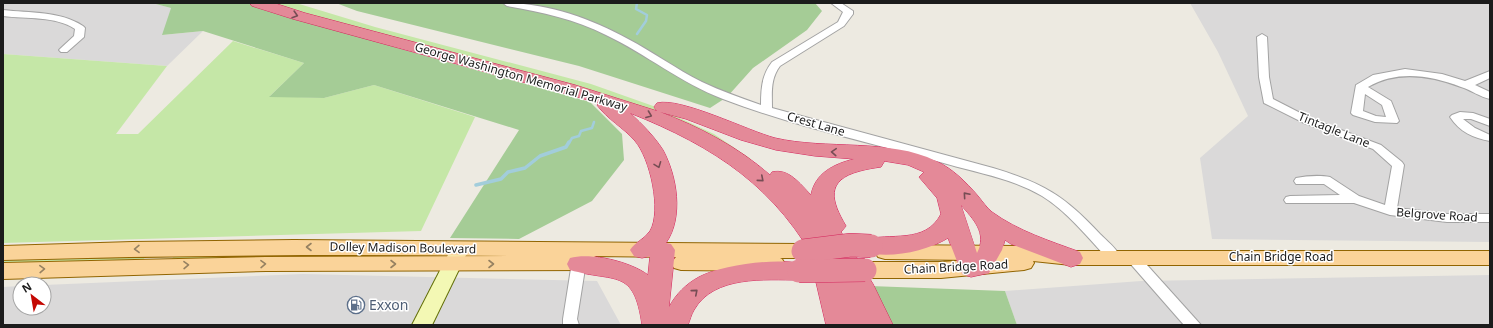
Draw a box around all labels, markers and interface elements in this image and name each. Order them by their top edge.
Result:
one-way arrow [291,10,298,19]
street label: George Washington Memorial Parkway [413,38,630,115]
street label: Crest Lane [785,107,847,140]
street label: Tintagle Lane [1296,107,1373,152]
one-way arrow [645,111,652,119]
one-way arrow [831,147,837,156]
one-way arrow [654,161,662,168]
one-way arrow [757,174,764,181]
one-way arrow [963,193,970,200]
street label: Belgrove Road [1396,203,1478,226]
street label: Dolley Madison Boulevard [330,238,476,257]
one-way arrow [306,243,312,251]
one-way arrow [134,245,140,253]
street label: Chain Bridge Road [1229,248,1333,265]
street label: Chain Bridge Road [903,255,1009,278]
one-way arrow [260,260,266,268]
one-way arrow [390,260,396,268]
one-way arrow [488,260,494,268]
one-way arrow [183,261,189,269]
one-way arrow [39,265,45,273]
north arrow [12,276,52,316]
text: N [19,278,34,296]
one-way arrow [690,290,698,297]
fuel station icon: Exxon [346,295,366,315]
place label: Exxon [369,295,408,314]

